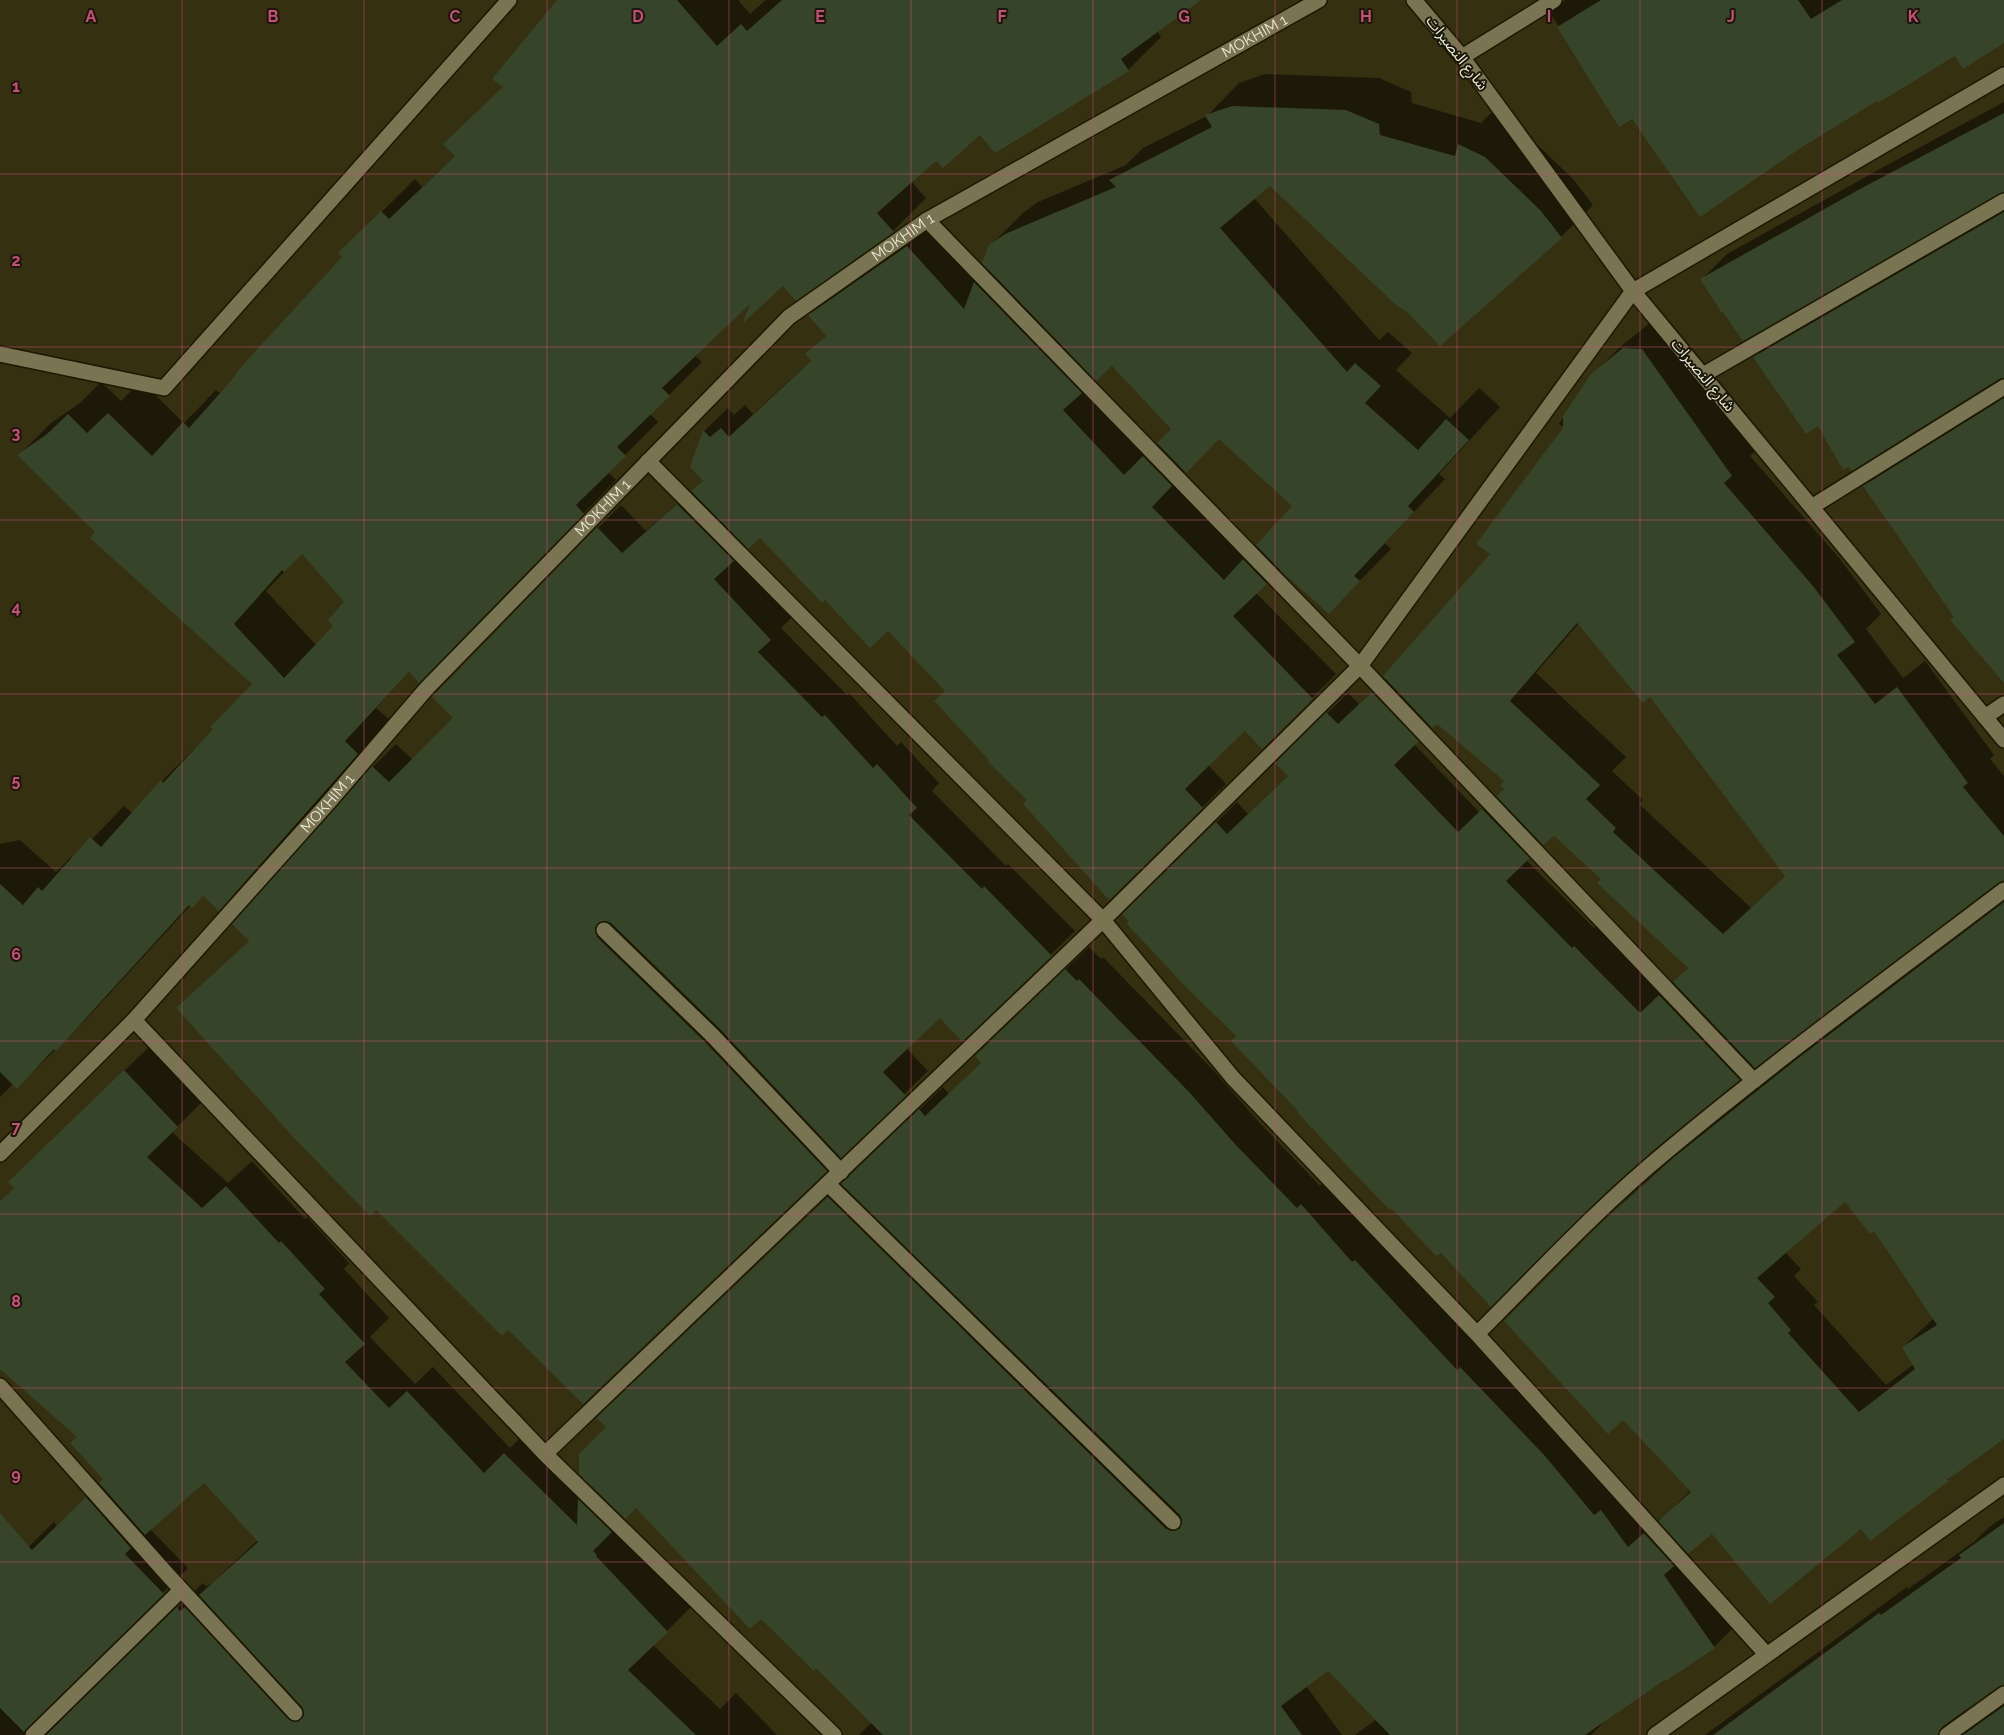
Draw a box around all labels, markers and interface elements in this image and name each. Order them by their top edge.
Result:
text: A [86,7,97,26]
text: B [268,7,279,26]
text: C [450,7,461,26]
text: D [632,7,644,26]
text: E [815,7,825,26]
text: F [997,7,1007,26]
text: G [1178,7,1190,26]
text: H [1360,7,1372,26]
text: I [1547,7,1551,26]
text: J [1727,7,1735,26]
text: K [1908,7,1919,26]
street label: MOKHIM 1 [1219,10,1291,62]
street label: شارع النصيرات [1420,12,1492,96]
text: 1 [12,77,20,96]
street label: MOKHIM 1 [868,209,938,265]
text: 2 [11,251,21,270]
street label: شارع النصيرات [1665,335,1739,417]
text: 3 [12,424,21,443]
street label: MOKHIM 1 [571,475,635,540]
text: 4 [11,598,21,617]
street label: MOKHIM 1 [297,770,358,836]
text: 5 [12,771,21,790]
text: 6 [11,945,21,964]
text: 7 [12,1118,21,1137]
text: 8 [11,1292,21,1311]
text: 9 [11,1465,21,1484]

